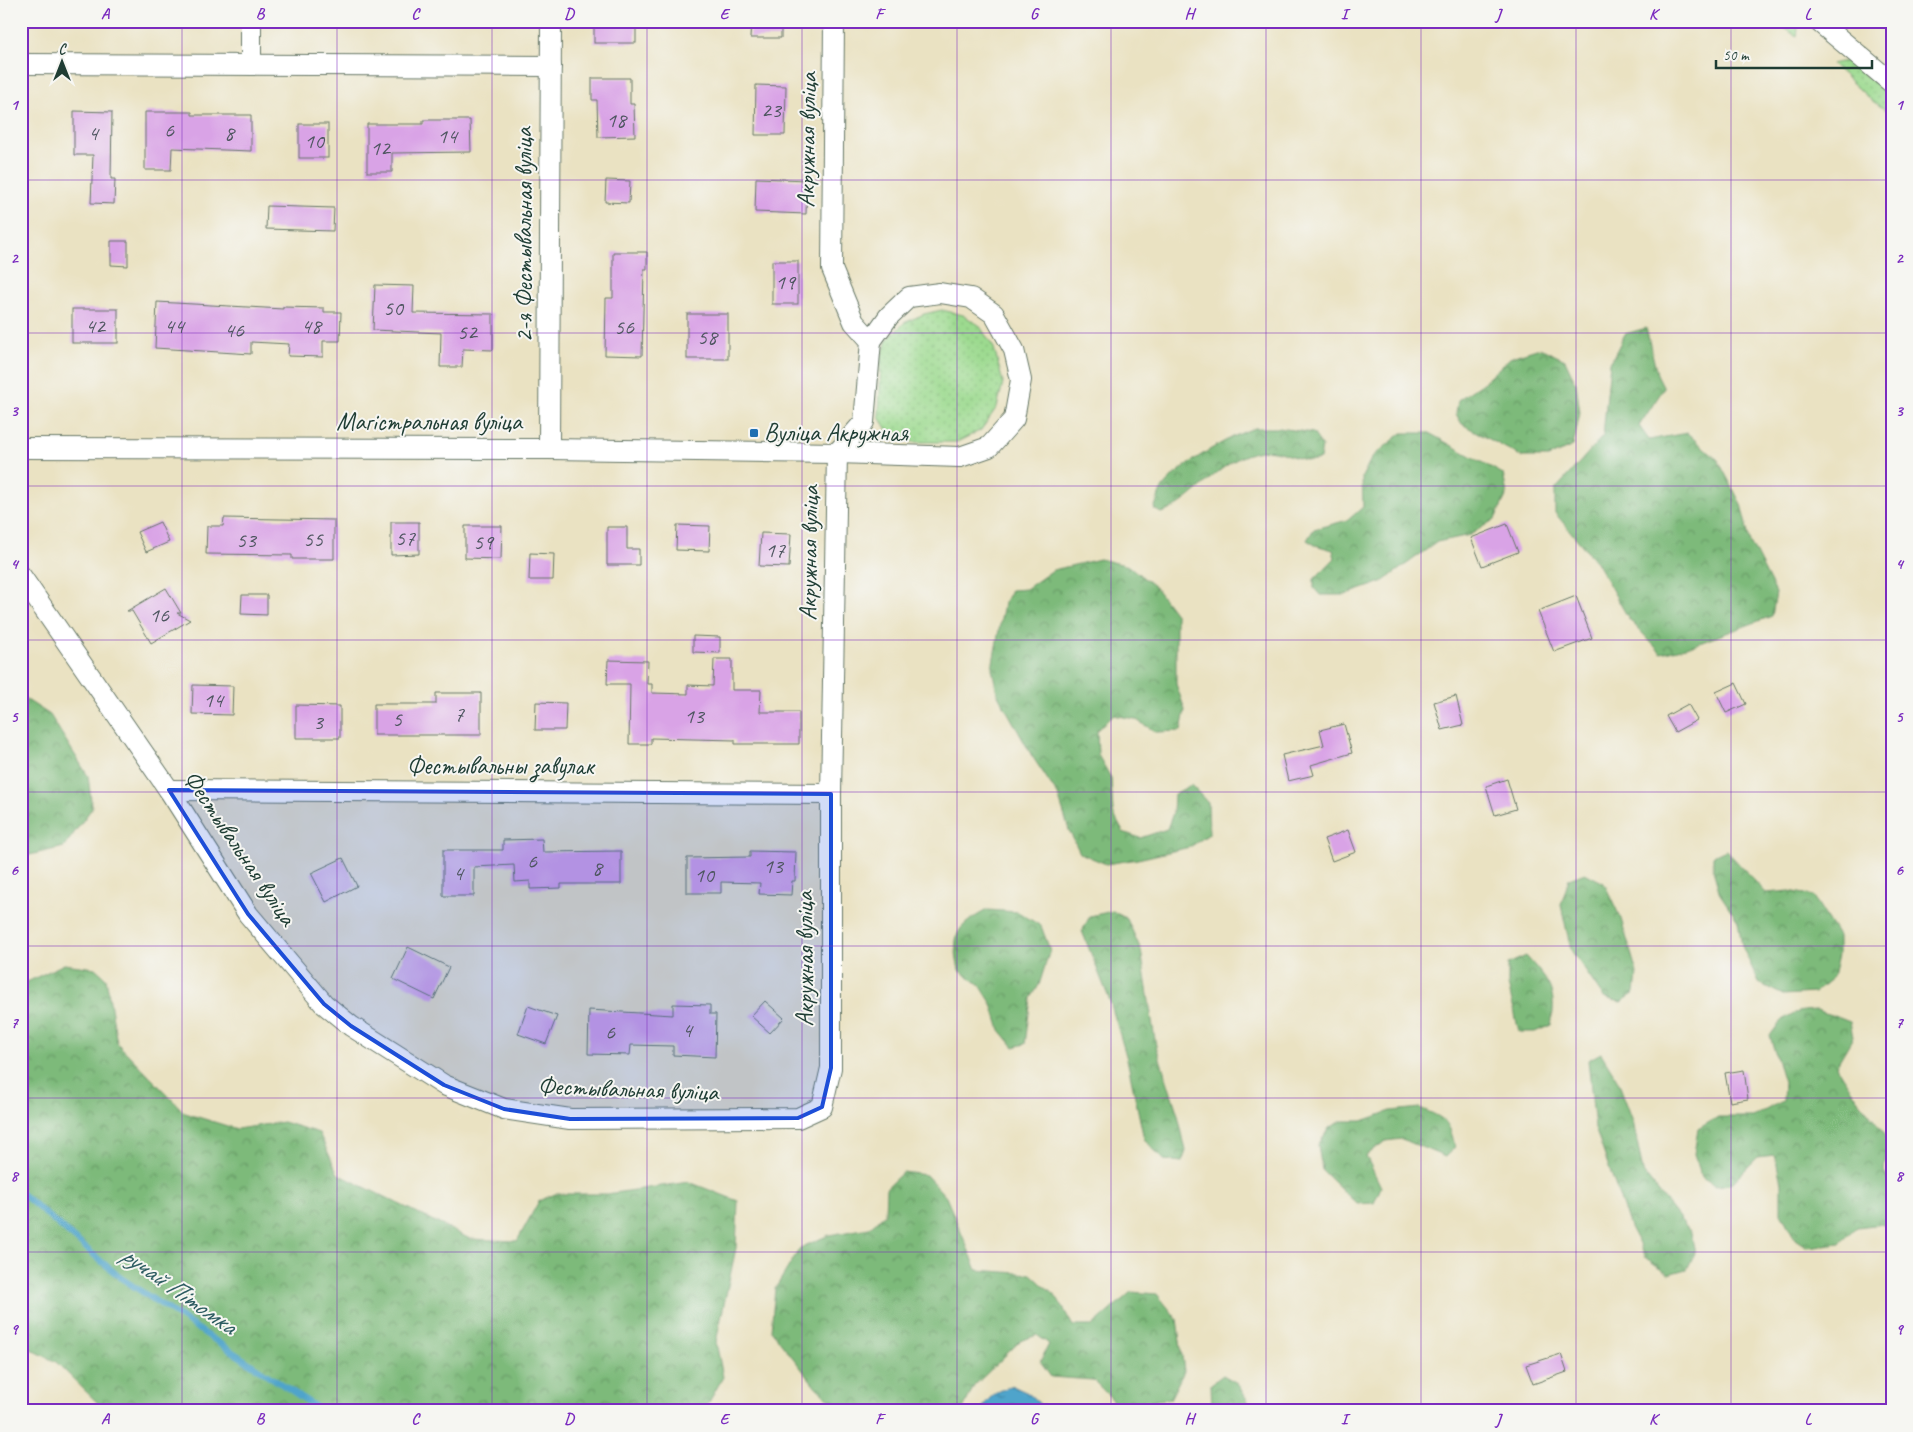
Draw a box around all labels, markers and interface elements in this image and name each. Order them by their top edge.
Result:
text: A [101,4,111,24]
text: B [256,4,266,24]
text: C [411,4,421,24]
text: D [564,4,575,24]
text: E [720,4,731,24]
text: F [875,4,886,24]
text: G [1030,4,1040,24]
text: H [1184,4,1196,24]
text: I [1341,4,1351,24]
text: J [1494,4,1503,24]
text: K [1649,4,1661,24]
text: L [1805,4,1813,24]
north arrow [38,38,88,88]
scale bar [1716,38,1872,70]
text: С [59,41,68,58]
text: 50 m [1723,46,1750,65]
street label: Акружная вуліца [790,70,824,208]
text: 1 [10,95,19,115]
text: 1 [1895,95,1904,115]
house number: 23 [761,96,783,124]
house number: 18 [606,106,628,134]
house number: 6 [164,116,175,144]
house number: 4 [88,119,100,147]
house number: 8 [224,119,236,147]
house number: 14 [437,122,459,150]
street label: 2-я Фестывальная вуліца [508,125,540,343]
house number: 10 [304,127,326,155]
house number: 12 [370,134,392,162]
text: 2 [10,248,19,268]
text: 2 [1895,248,1904,268]
house number: 19 [775,268,797,296]
house number: 50 [383,294,405,322]
house number: 42 [85,312,107,340]
house number: 44 [164,312,186,340]
house number: 48 [301,312,323,340]
house number: 56 [614,313,635,341]
house number: 46 [224,316,245,344]
house number: 52 [457,318,479,346]
house number: 58 [697,323,719,351]
text: 3 [10,401,19,421]
text: 3 [1895,401,1904,421]
street label: Магістральная вуліца [336,406,524,438]
place label: Вуліца Акружная [764,417,909,449]
marker: Вуліца Акружная [748,427,760,439]
street label: Акружная вуліца [792,483,826,621]
house number: 57 [395,524,416,552]
house number: 55 [303,525,324,553]
house number: 53 [236,526,258,554]
house number: 59 [473,528,495,556]
house number: 17 [765,536,786,564]
text: 4 [10,554,19,574]
text: 4 [1895,554,1904,574]
house number: 16 [149,601,170,629]
house number: 14 [203,686,225,714]
house number: 7 [454,700,465,728]
house number: 13 [684,702,706,730]
house number: 5 [392,705,403,733]
text: 5 [11,707,20,727]
text: 5 [1896,707,1905,727]
house number: 3 [313,708,325,736]
street label: Фестывальны завулак [407,750,596,783]
street label: Фестывальная вуліца [176,764,305,934]
house number: 6 [527,847,538,875]
house number: 13 [763,852,785,880]
house number: 8 [592,854,604,882]
house number: 4 [453,859,465,887]
text: 6 [10,860,19,880]
text: 6 [1895,860,1904,880]
house number: 10 [694,861,716,889]
street label: Акружная вуліца [789,889,821,1027]
text: 7 [10,1013,19,1033]
text: 7 [1895,1013,1904,1033]
house number: 4 [682,1016,694,1044]
house number: 6 [605,1018,616,1046]
street label: Фестывальная вуліца [537,1070,721,1108]
text: 8 [10,1166,19,1186]
text: 8 [1895,1166,1904,1186]
water label: ручай Пітомка [114,1238,245,1343]
text: 9 [10,1319,19,1339]
text: 9 [1895,1319,1904,1339]
text: A [101,1409,111,1429]
text: B [256,1409,266,1429]
text: C [411,1409,421,1429]
text: D [564,1409,575,1429]
text: E [720,1409,731,1429]
text: F [875,1409,886,1429]
text: G [1030,1409,1040,1429]
text: H [1184,1409,1196,1429]
text: I [1341,1409,1351,1429]
text: J [1494,1409,1503,1429]
text: K [1649,1409,1661,1429]
text: L [1805,1409,1813,1429]

